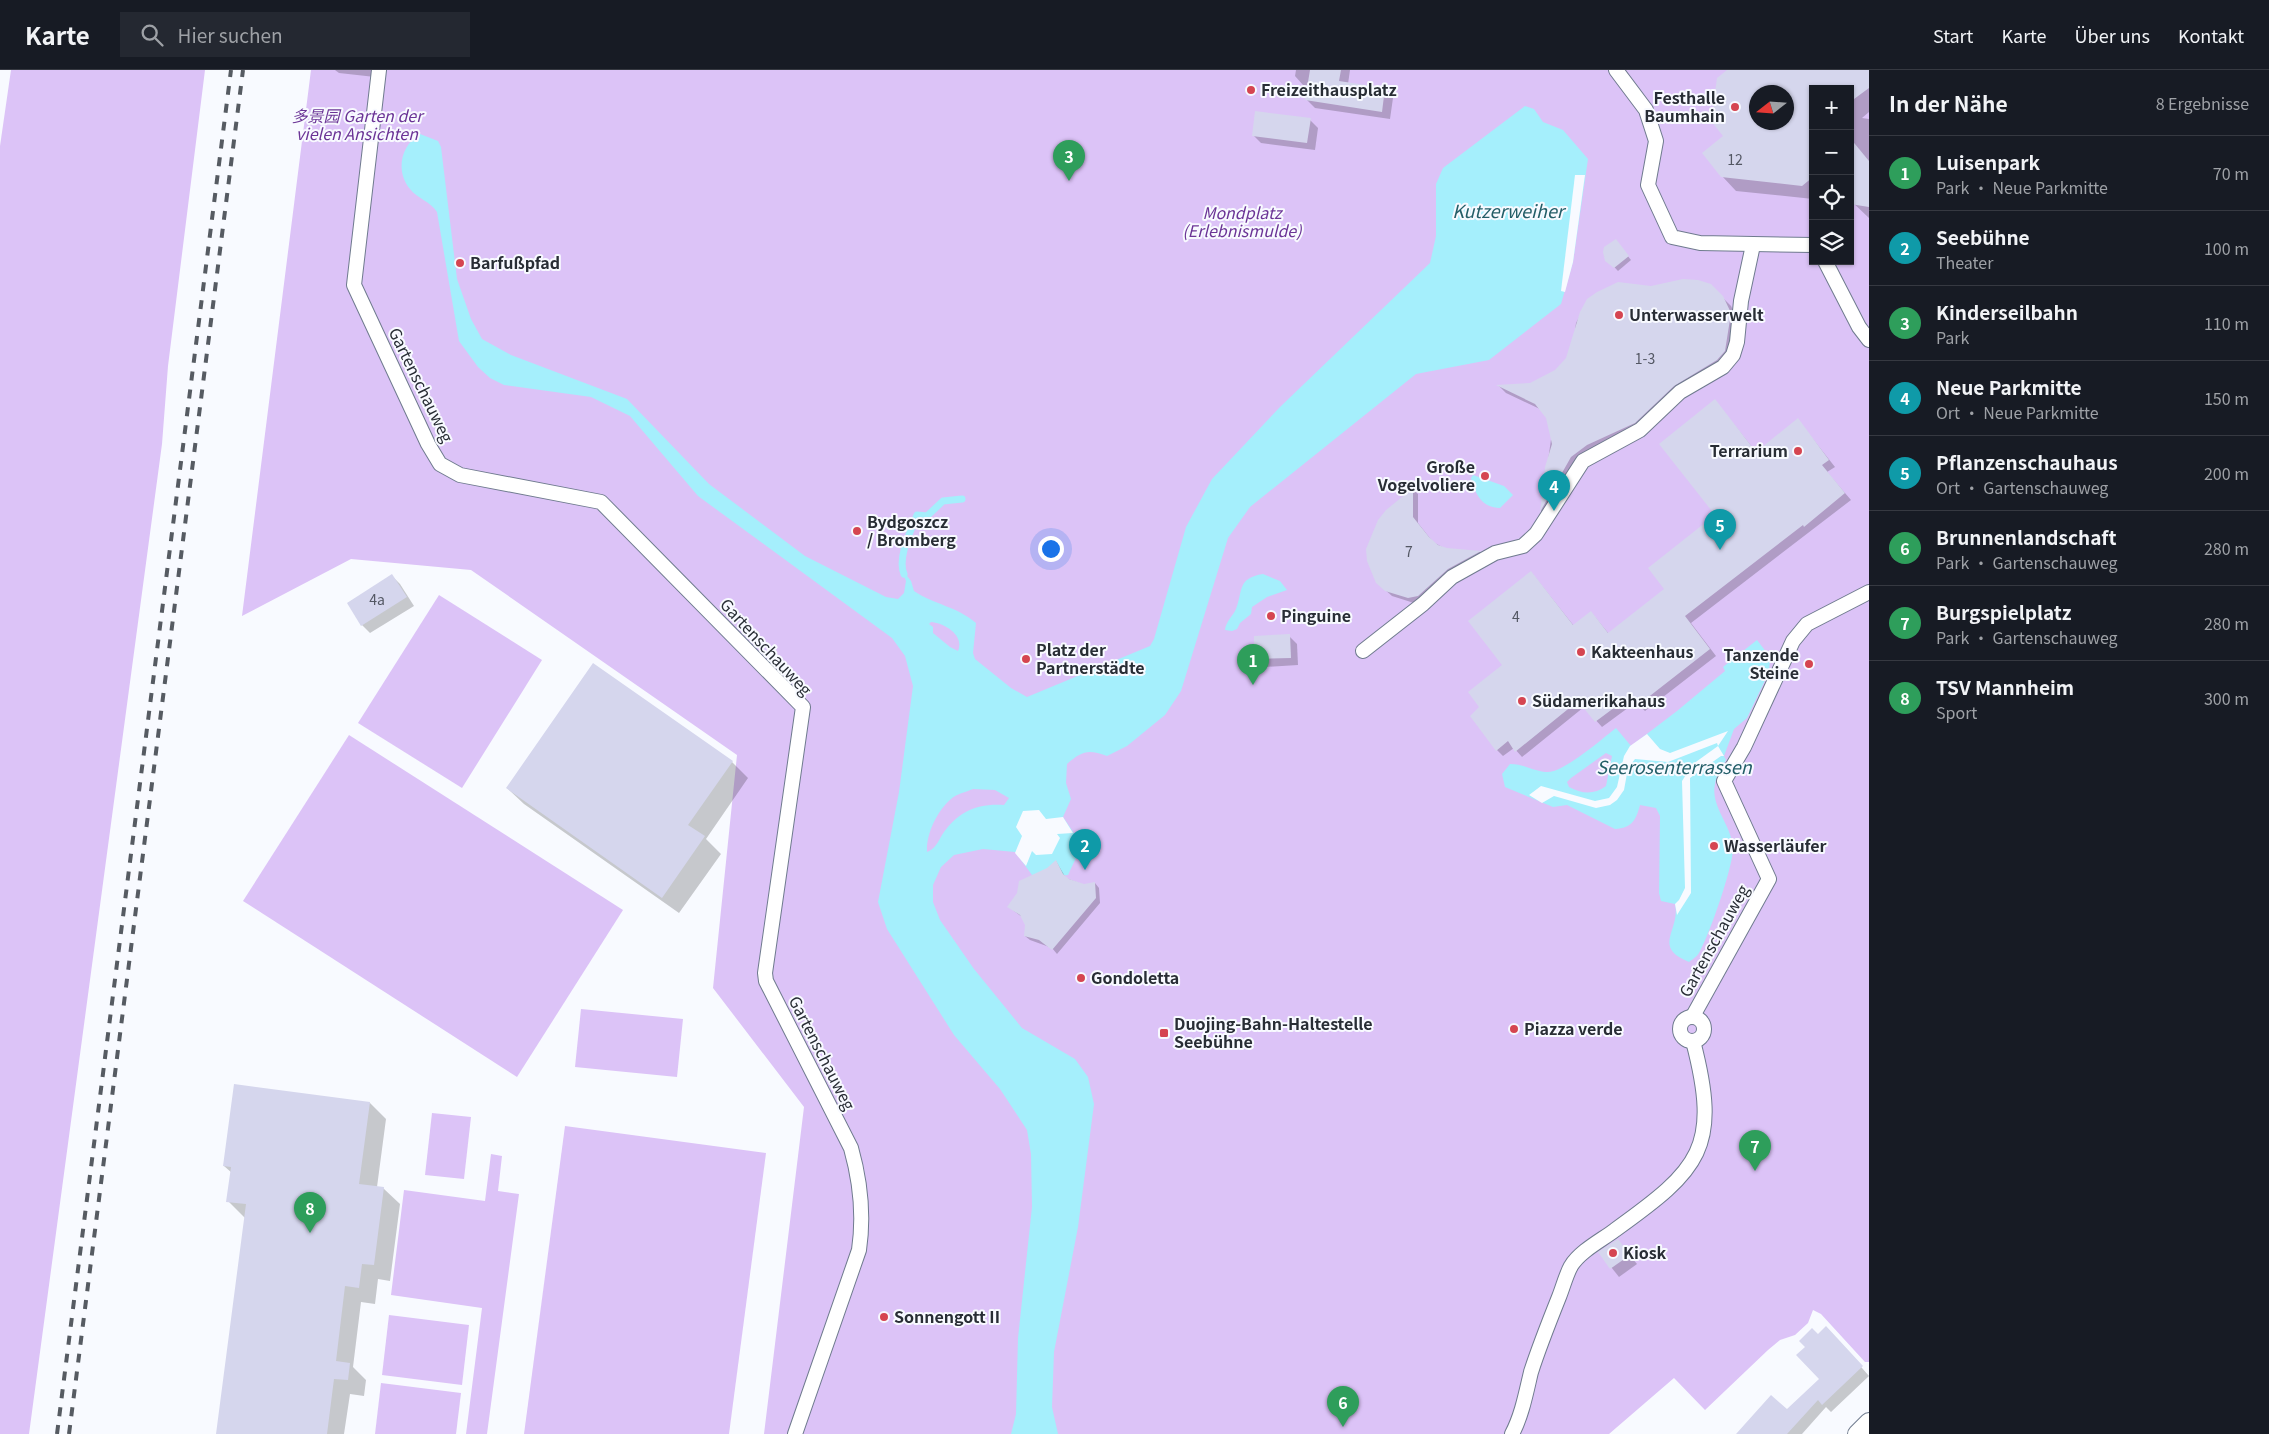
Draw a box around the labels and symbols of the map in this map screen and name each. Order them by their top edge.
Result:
place label: Freizeithausplatz [1261,77,1397,101]
marker: Freizeithausplatz [1245,84,1257,96]
place label: Festhalle Baumhain [1644,85,1725,127]
north arrow [1749,85,1794,130]
marker: Festhalle Baumhain [1729,101,1741,113]
park label: 多景园 Garten der vielen Ansichten [292,103,425,145]
pin: 3 [1053,140,1085,181]
house number: 12 [1727,149,1743,169]
water label: Kutzerweiher [1452,197,1567,223]
park label: Mondplatz (Erlebnismulde) [1182,200,1302,242]
place label: Barfußpfad [470,250,560,274]
marker: Barfußpfad [454,257,466,269]
place label: Unterwasserwelt [1629,302,1764,326]
marker: Unterwasserwelt [1613,309,1625,321]
street label: Gartenschauweg [384,323,460,446]
house number: 1-3 [1635,348,1655,368]
place label: Terrarium [1710,438,1788,462]
marker: Terrarium [1792,445,1804,457]
place label: Große Vogelvoliere [1377,454,1475,496]
marker: Große Vogelvoliere [1479,470,1491,482]
pin: 4 [1538,470,1570,511]
place label: Bydgoszcz / Bromberg [867,509,956,551]
pin: 5 [1704,509,1736,550]
marker: Bydgoszcz / Bromberg [851,525,863,537]
your location [1038,536,1064,562]
house number: 7 [1405,541,1413,561]
house number: 4a [369,589,385,609]
street label: Gartenschauweg [715,592,818,700]
place label: Pinguine [1281,603,1351,627]
house number: 4 [1512,606,1520,626]
marker: Pinguine [1265,610,1277,622]
place label: Platz der Partnerstädte [1036,637,1145,679]
place label: Kakteenhaus [1591,639,1694,663]
place label: Tanzende Steine [1724,642,1799,684]
pin: 1 [1237,644,1269,685]
marker: Kakteenhaus [1575,646,1587,658]
marker: Platz der Partnerstädte [1020,653,1032,665]
marker: Tanzende Steine [1803,658,1815,670]
place label: Südamerikahaus [1532,688,1665,712]
marker: Südamerikahaus [1516,695,1528,707]
water label: Seerosenterrassen [1596,753,1753,779]
pin: 2 [1069,829,1101,870]
place label: Wasserläufer [1724,833,1827,857]
marker: Wasserläufer [1708,840,1720,852]
street label: Gartenschauweg [1672,880,1754,1001]
place label: Gondoletta [1091,965,1179,989]
marker: Gondoletta [1075,972,1087,984]
street label: Gartenschauweg [784,991,862,1114]
place label: Duojing-Bahn-Haltestelle Seebühne [1174,1011,1373,1053]
place label: Piazza verde [1524,1016,1623,1040]
marker: Piazza verde [1508,1023,1520,1035]
marker: Duojing-Bahn-Haltestelle Seebühne [1158,1027,1170,1039]
pin: 7 [1739,1130,1771,1171]
pin: 8 [294,1192,326,1233]
place label: Kiosk [1623,1240,1667,1264]
marker: Kiosk [1607,1247,1619,1259]
place label: Sonnengott II [894,1304,1000,1328]
marker: Sonnengott II [878,1311,890,1323]
pin: 6 [1327,1386,1359,1427]

